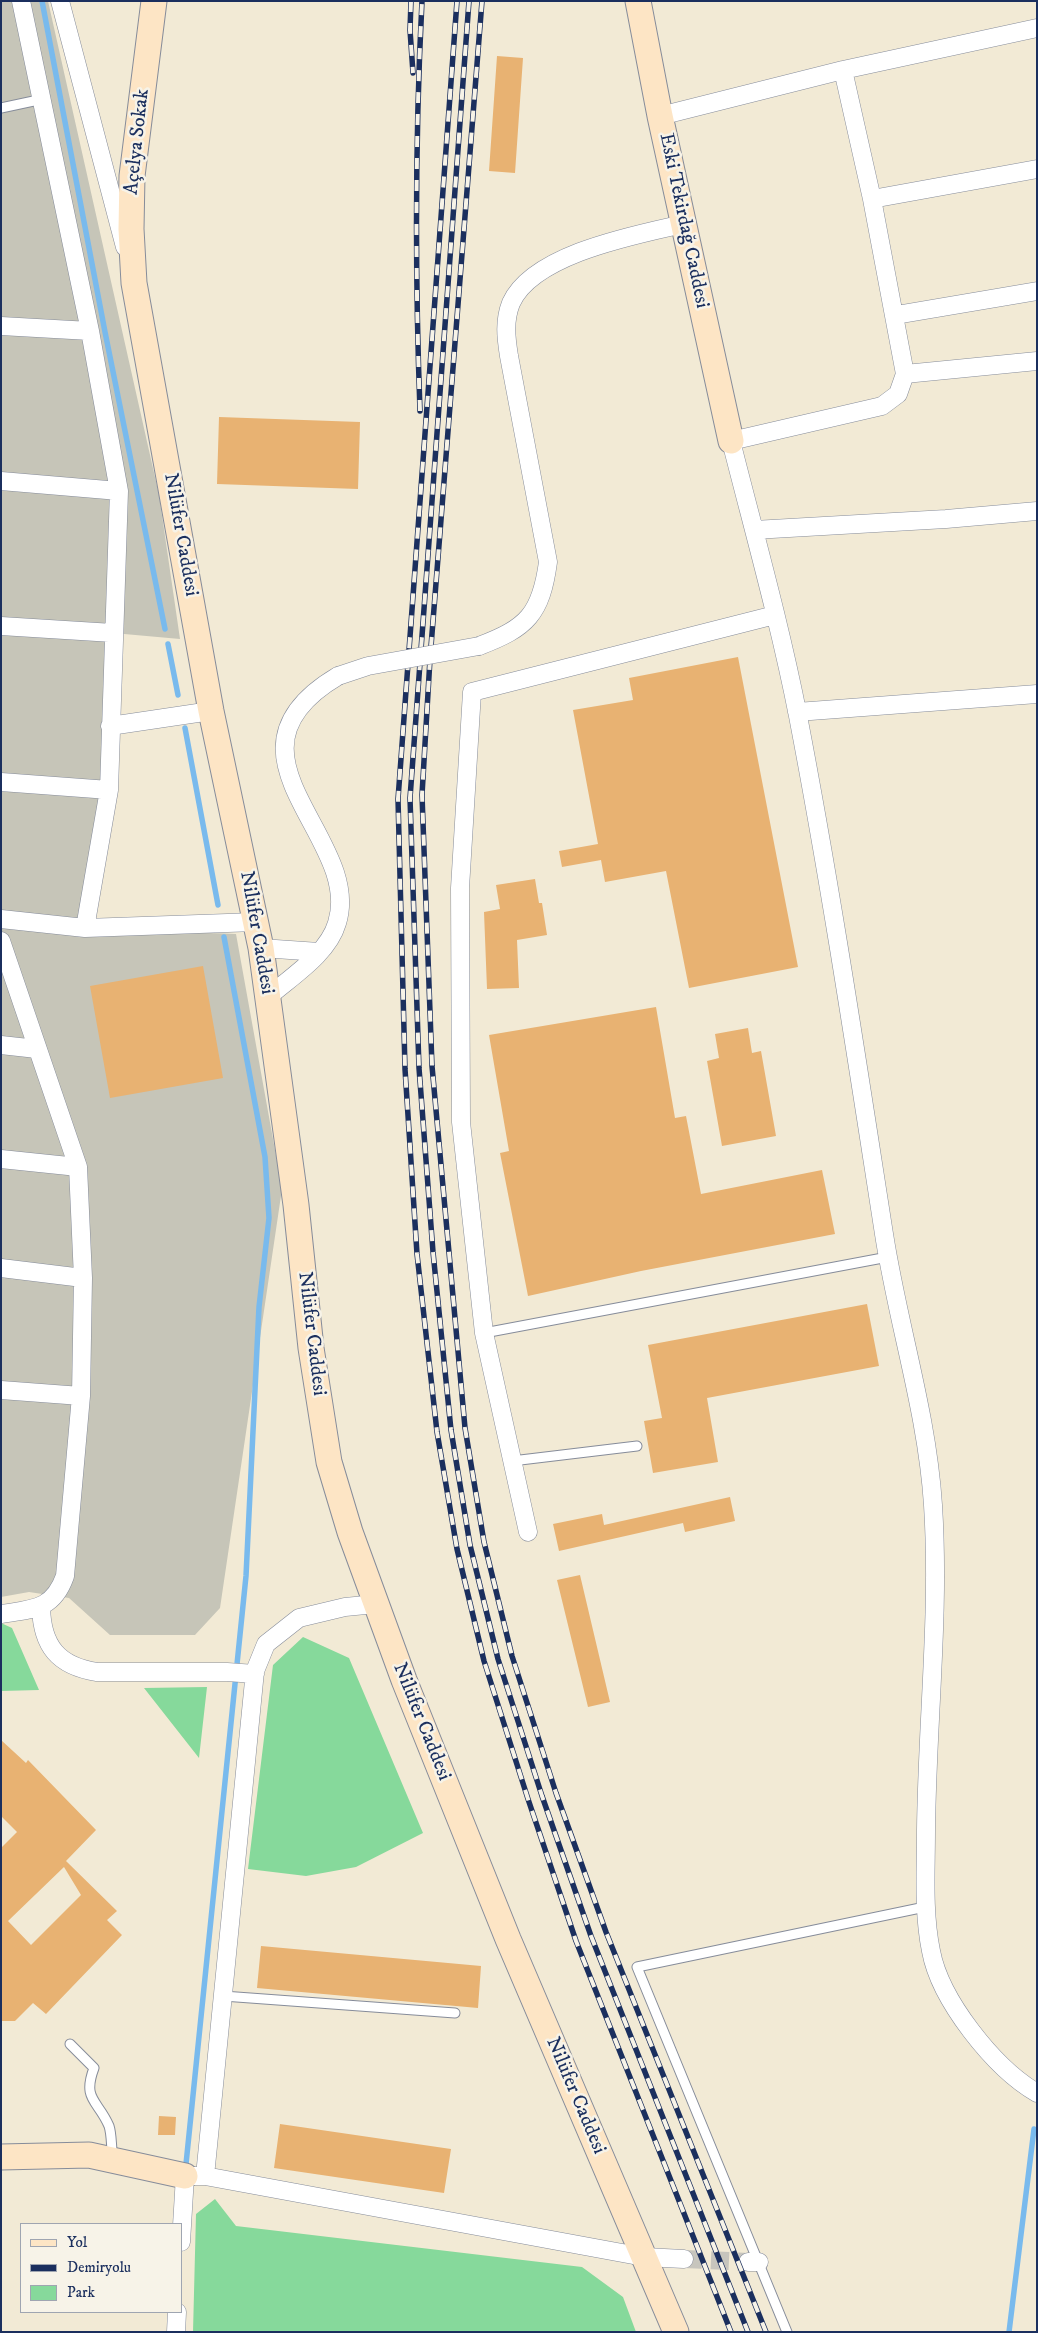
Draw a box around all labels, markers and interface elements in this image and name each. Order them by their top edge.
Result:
street label: Açelya Sokak [121,88,155,196]
street label: Eski Tekirdağ Caddesi [653,131,713,311]
street label: Nilüfer Caddesi [157,471,203,599]
street label: Nilüfer Caddesi [233,869,279,997]
street label: Nilüfer Caddesi [291,1271,331,1397]
street label: Nilüfer Caddesi [386,1660,456,1784]
street label: Nilüfer Caddesi [540,2034,610,2158]
legend [20,2223,182,2313]
text: Yol [67,2233,87,2252]
text: Demiryolu [67,2258,131,2277]
text: Park [67,2283,95,2302]

